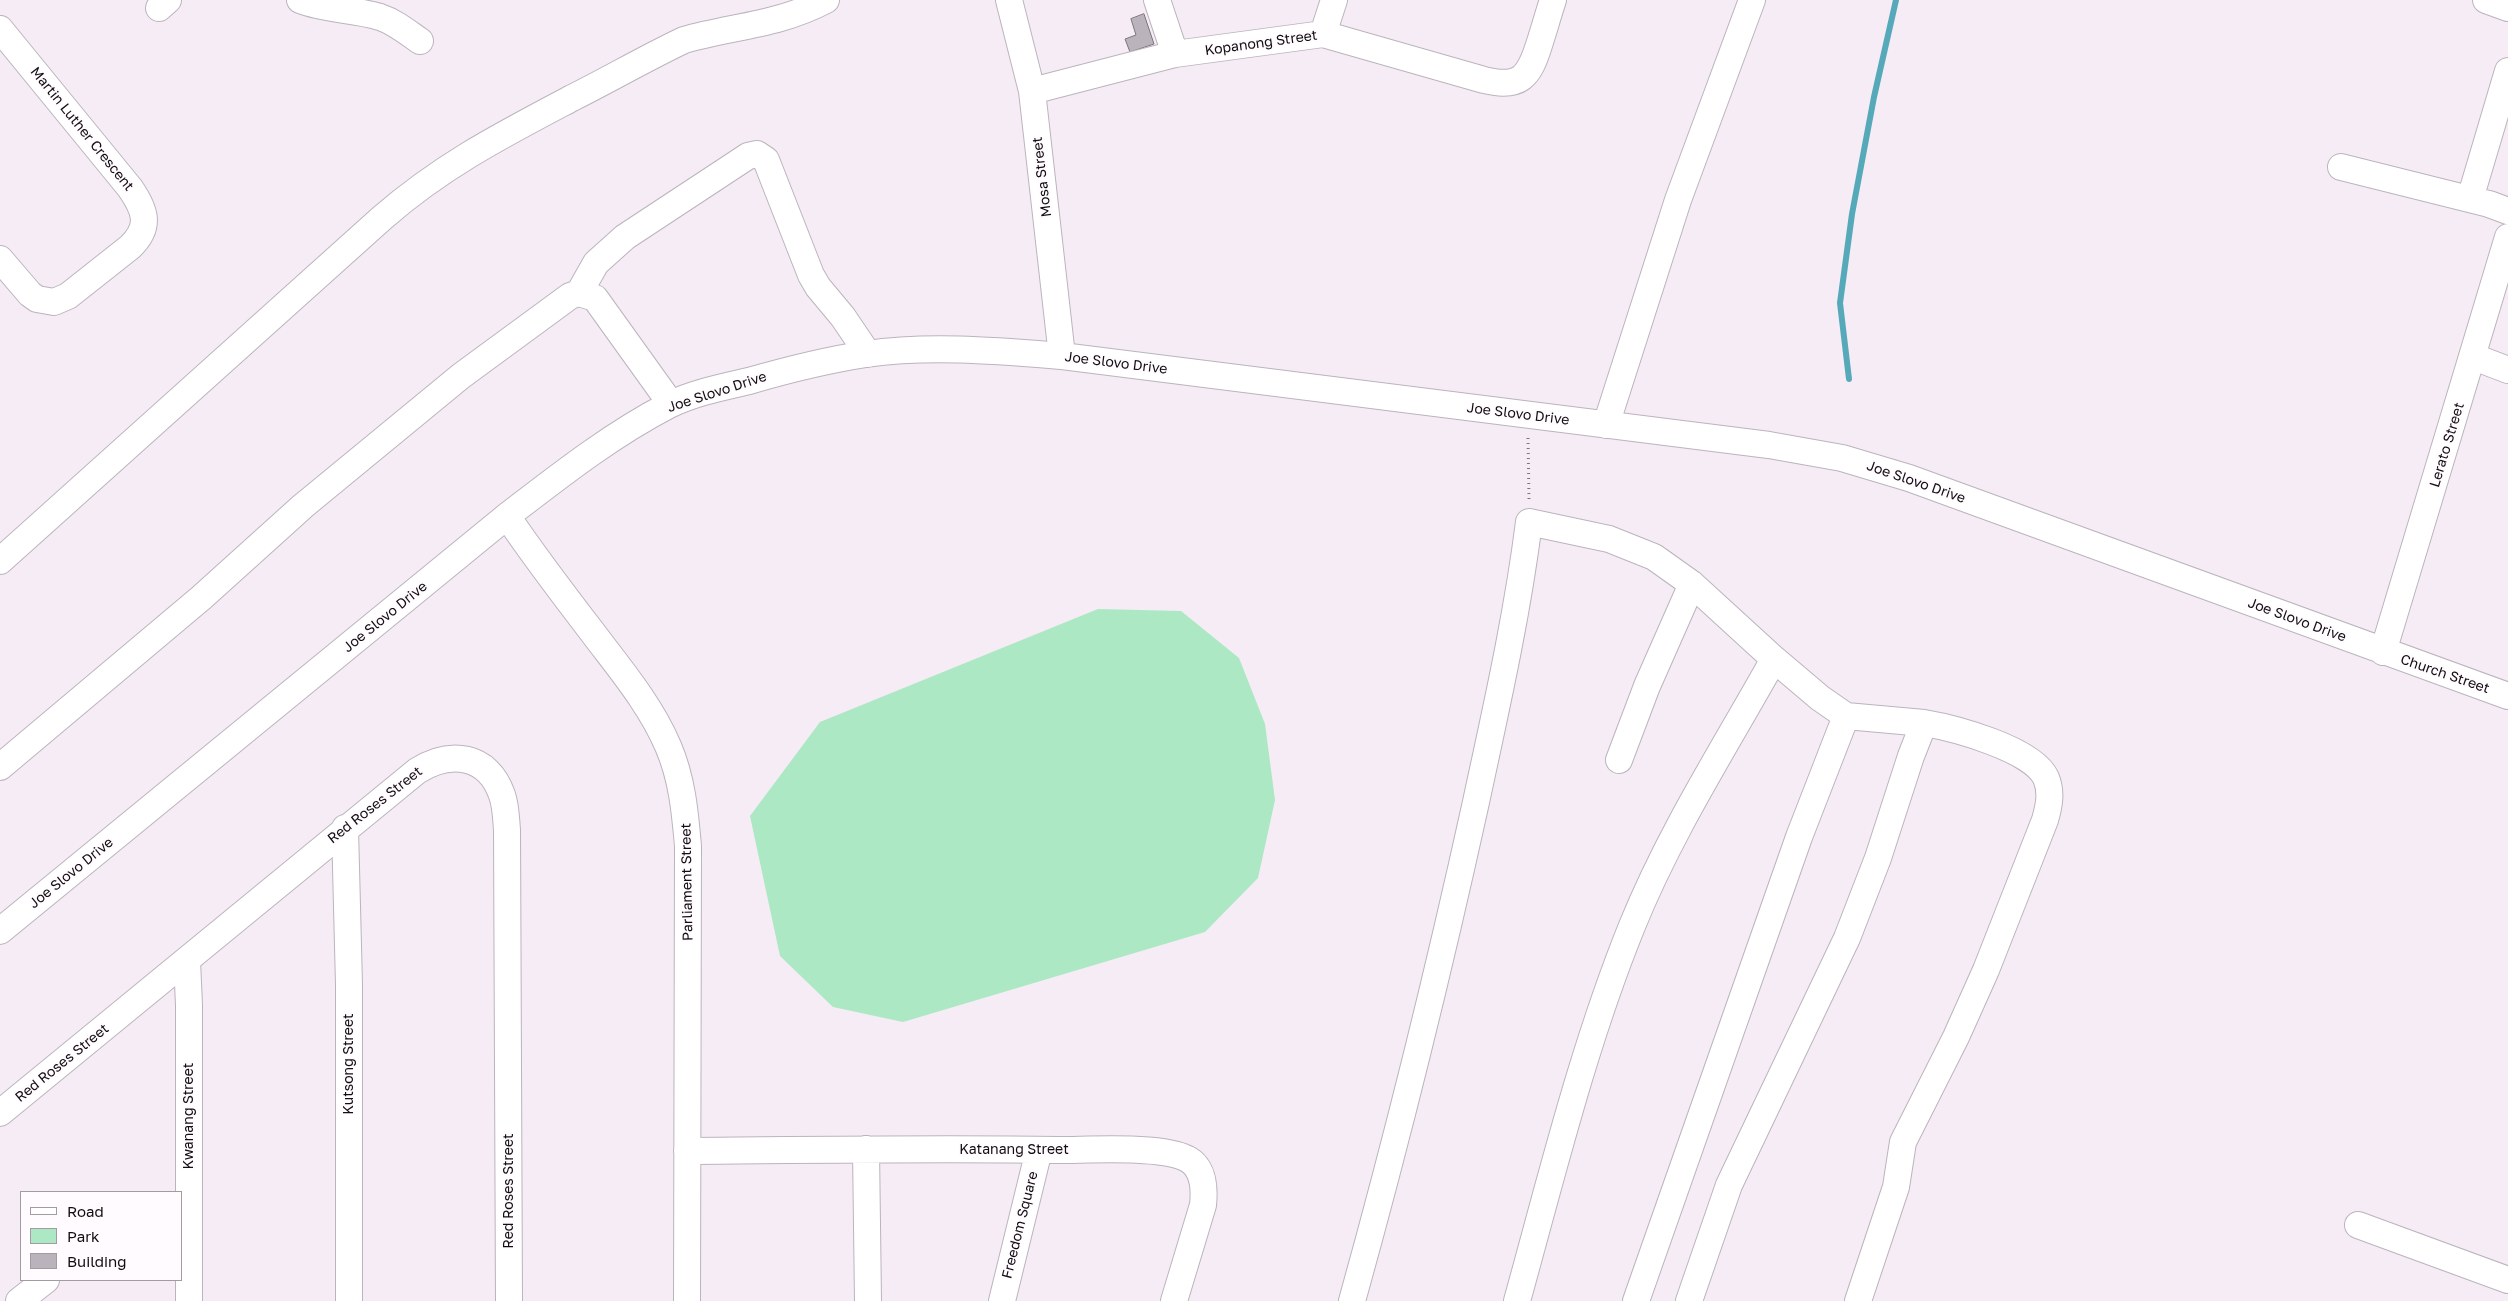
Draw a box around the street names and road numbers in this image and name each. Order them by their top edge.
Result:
street label: Kopanong Street [1204,27,1318,59]
street label: Martin Luther Crescent [27,64,137,194]
street label: Mosa Street [1029,136,1055,218]
street label: Joe Slovo Drive [1064,348,1168,378]
street label: Joe Slovo Drive [665,368,769,416]
street label: Joe Slovo Drive [1466,399,1570,429]
street label: Lerato Street [2426,400,2468,490]
street label: Joe Slovo Drive [1864,457,1968,507]
street label: Joe Slovo Drive [340,578,430,656]
street label: Joe Slovo Drive [2246,594,2348,646]
street label: Church Street [2398,651,2492,697]
street label: Red Roses Street [324,763,426,847]
street label: Parliament Street [678,823,696,941]
street label: Joe Slovo Drive [26,834,116,912]
street label: Kutsong Street [341,1013,357,1115]
street label: Red Roses Street [12,1020,112,1106]
street label: Kwanang Street [181,1063,197,1169]
street label: Red Roses Street [501,1133,517,1249]
street label: Katanang Street [959,1142,1069,1158]
street label: Freedom Square [999,1170,1041,1280]

